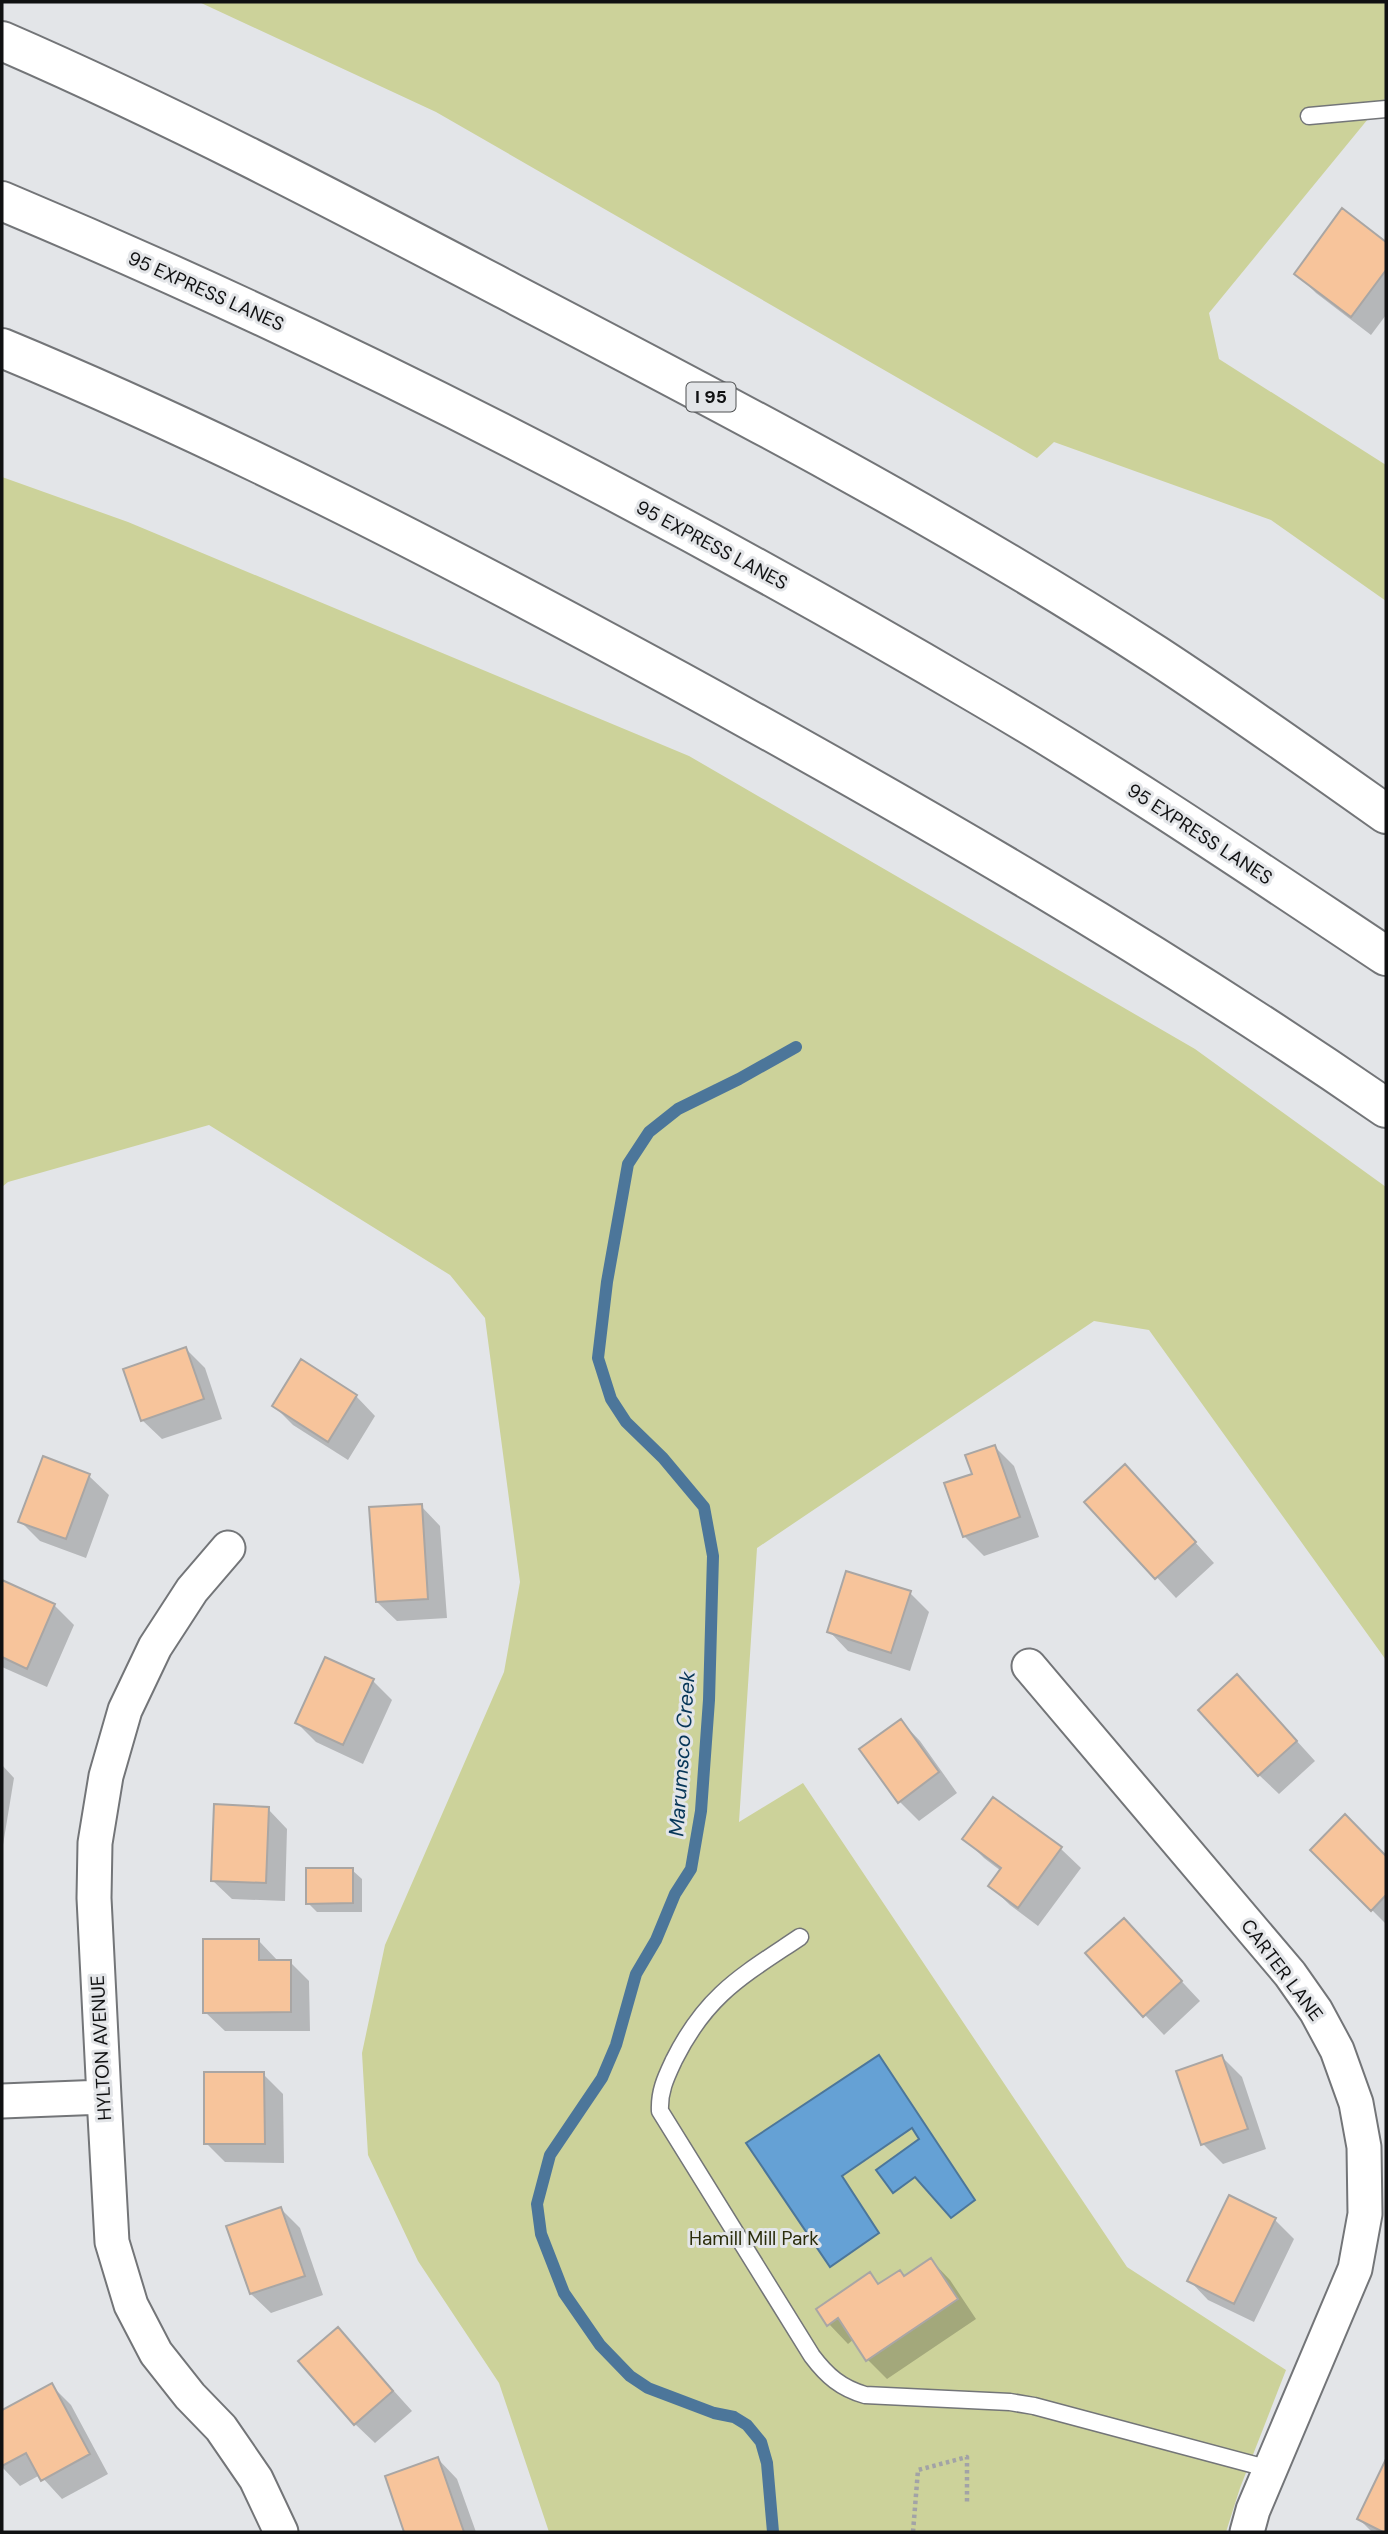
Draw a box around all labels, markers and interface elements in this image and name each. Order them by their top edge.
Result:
street label: 95 EXPRESS LANES [124,245,288,337]
road number: I 95 [686,382,736,412]
street label: 95 EXPRESS LANES [632,494,792,596]
street label: 95 EXPRESS LANES [1123,778,1277,890]
water label: Marumsco Creek [662,1670,702,1838]
street label: CARTER LANE [1235,1914,1329,2026]
street label: HYLTON AVENUE [85,1975,117,2121]
park label: Hamill Mill Park [689,2226,819,2251]

